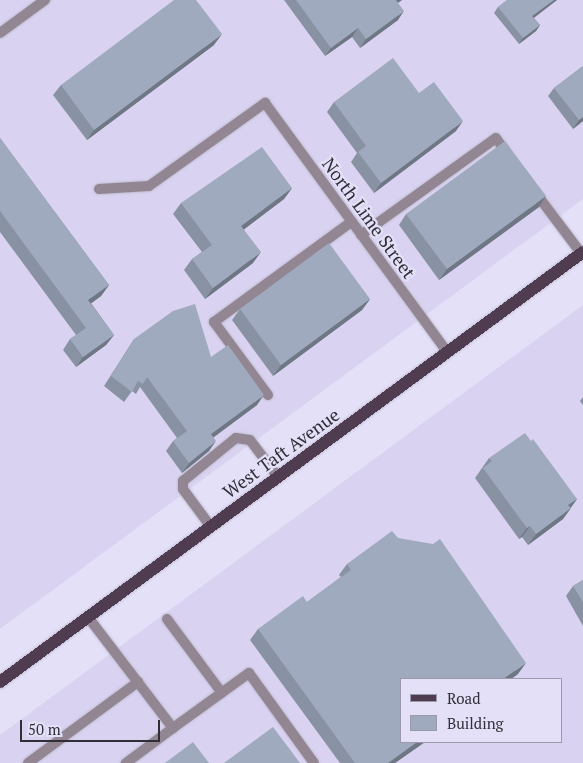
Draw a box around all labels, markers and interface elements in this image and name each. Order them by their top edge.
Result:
street label: North Lime Street [318,153,420,283]
street label: West Taft Avenue [218,403,344,503]
legend [400,678,563,743]
text: Road [447,688,480,708]
scale bar [22,710,162,742]
text: Building [447,713,504,733]
text: 50 m [28,719,61,739]

